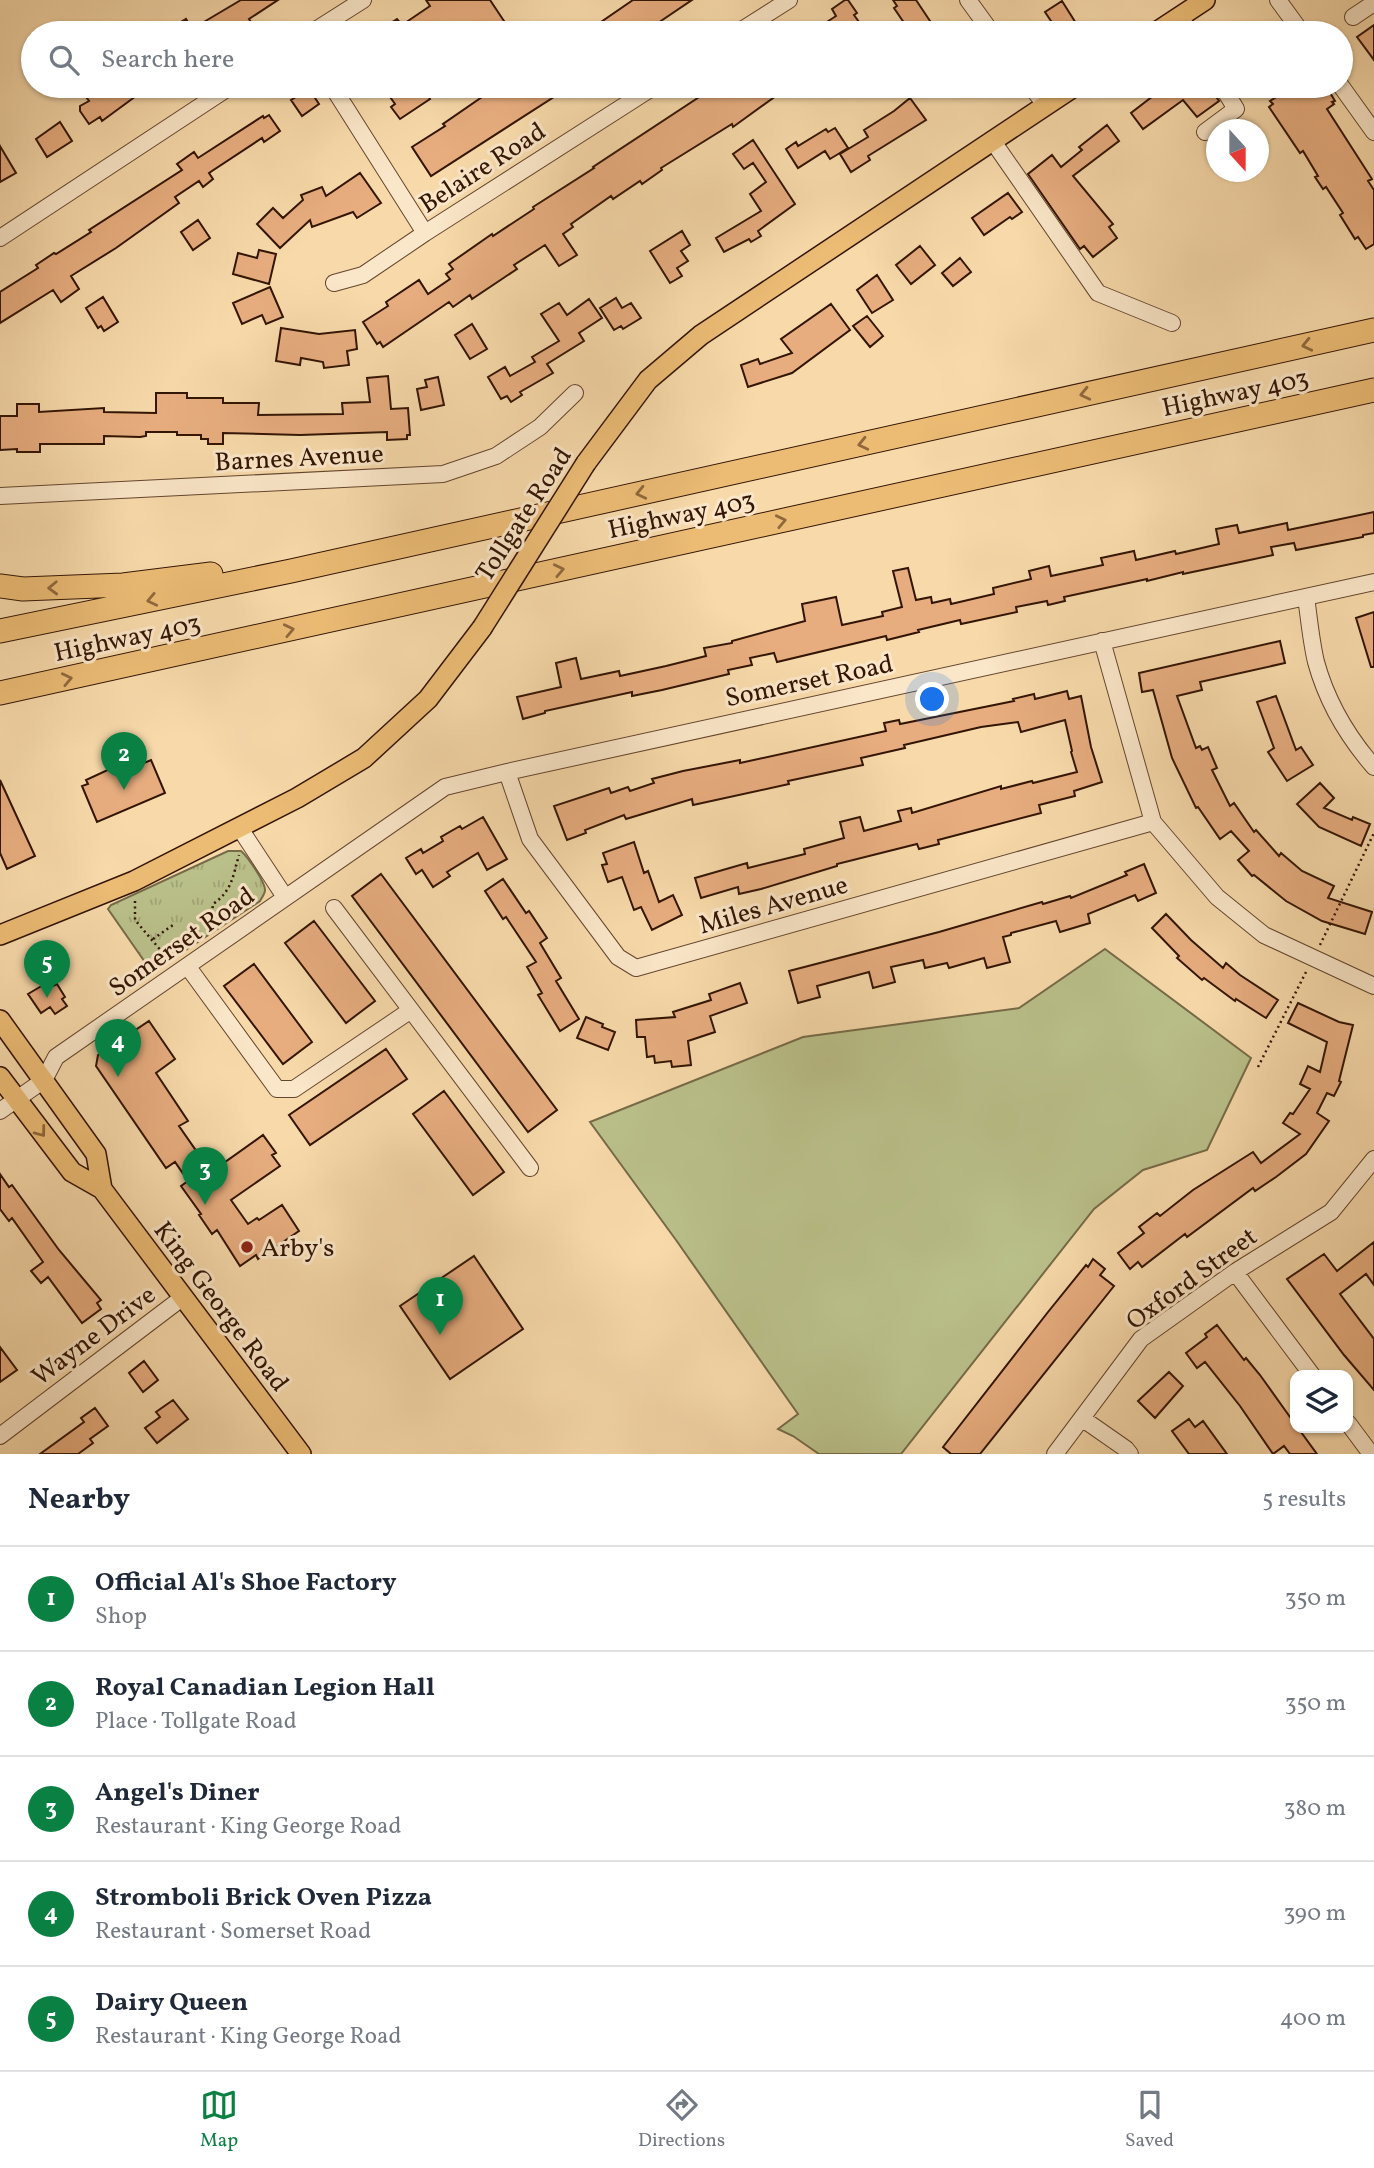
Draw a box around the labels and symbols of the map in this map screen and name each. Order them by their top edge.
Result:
street label: Belaire Road [413,114,553,223]
north arrow [1206,119,1269,182]
one-way arrow [1301,336,1313,351]
street label: Highway 403 [1159,361,1312,427]
one-way arrow [1079,386,1091,401]
one-way arrow [857,435,869,450]
street label: Barnes Avenue [214,437,385,481]
street label: Tollgate Road [468,441,582,589]
street label: Highway 403 [605,483,758,549]
one-way arrow [635,485,647,500]
one-way arrow [775,515,787,529]
one-way arrow [553,564,565,578]
one-way arrow [47,581,58,596]
one-way arrow [146,591,158,606]
street label: Highway 403 [51,606,204,672]
one-way arrow [283,623,295,638]
street label: Somerset Road [722,647,897,717]
one-way arrow [61,672,73,687]
your location [915,682,949,716]
pin: 2 [101,732,147,790]
street label: Miles Avenue [695,867,852,944]
street label: Somerset Road [102,879,262,1006]
pin: 5 [24,940,70,998]
pin: 4 [95,1019,141,1077]
one-way arrow [33,1124,46,1137]
pin: 3 [182,1147,228,1205]
street label: King George Road [144,1214,296,1400]
street label: Oxford Street [1119,1220,1265,1339]
place label: Arby's [261,1231,335,1267]
marker: Arby's [239,1239,255,1255]
pin: 1 [417,1277,463,1335]
street label: Wayne Drive [25,1278,164,1395]

